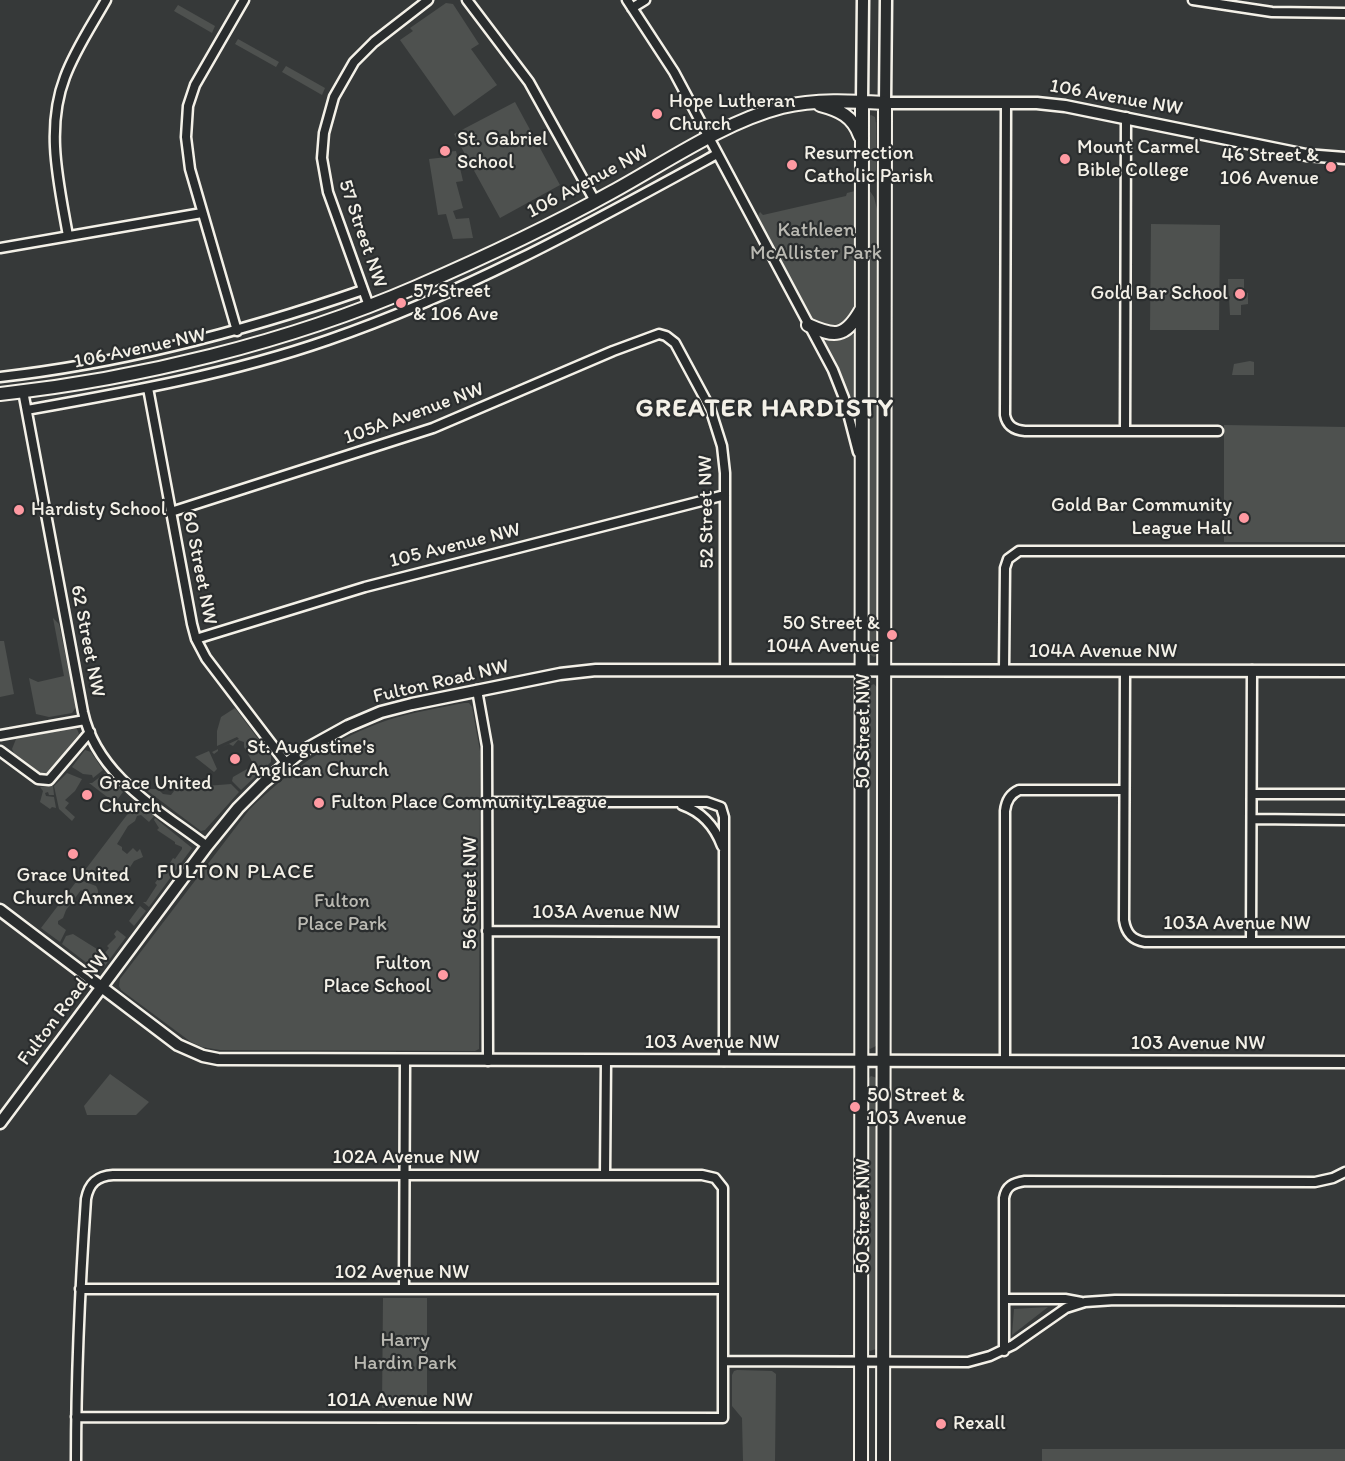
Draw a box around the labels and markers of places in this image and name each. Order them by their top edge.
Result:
place label: Hope Lutheran Church [669,90,795,137]
marker: Hope Lutheran Church [650,107,664,121]
place label: St. Gabriel School [457,128,548,175]
place label: Mount Carmel Bible College [1077,136,1200,183]
place label: Resurrection Catholic Parish [804,142,933,189]
marker: St. Gabriel School [438,144,452,158]
place label: 46 Street & 106 Avenue [1220,144,1319,191]
marker: Mount Carmel Bible College [1058,152,1072,166]
marker: Resurrection Catholic Parish [785,158,799,172]
marker: 46 Street & 106 Avenue [1324,160,1338,174]
place label: 57 Street & 106 Ave [413,280,498,327]
place label: Gold Bar School [1090,282,1228,306]
marker: Gold Bar School [1233,287,1247,301]
marker: 57 Street & 106 Ave [394,296,408,310]
place label: Gold Bar Community League Hall [1051,494,1232,541]
place label: Hardisty School [31,498,166,522]
marker: Hardisty School [12,503,26,517]
marker: Gold Bar Community League Hall [1237,511,1251,525]
place label: 50 Street & 104A Avenue [767,612,880,659]
marker: 50 Street & 104A Avenue [885,628,899,642]
place label: St. Augustine's Anglican Church [247,736,389,783]
marker: St. Augustine's Anglican Church [228,752,242,766]
place label: Grace United Church [99,772,212,819]
marker: Grace United Church [80,788,94,802]
place label: Fulton Place Community League [331,791,607,815]
marker: Fulton Place Community League [312,796,326,810]
marker: Grace United Church Annex [66,847,80,861]
place label: Grace United Church Annex [12,864,134,911]
place label: Fulton Place School [324,952,431,999]
marker: Fulton Place School [436,968,450,982]
place label: 50 Street & 103 Avenue [867,1084,967,1131]
marker: 50 Street & 103 Avenue [848,1100,862,1114]
place label: Rexall [953,1412,1006,1436]
marker: Rexall [934,1417,948,1431]

